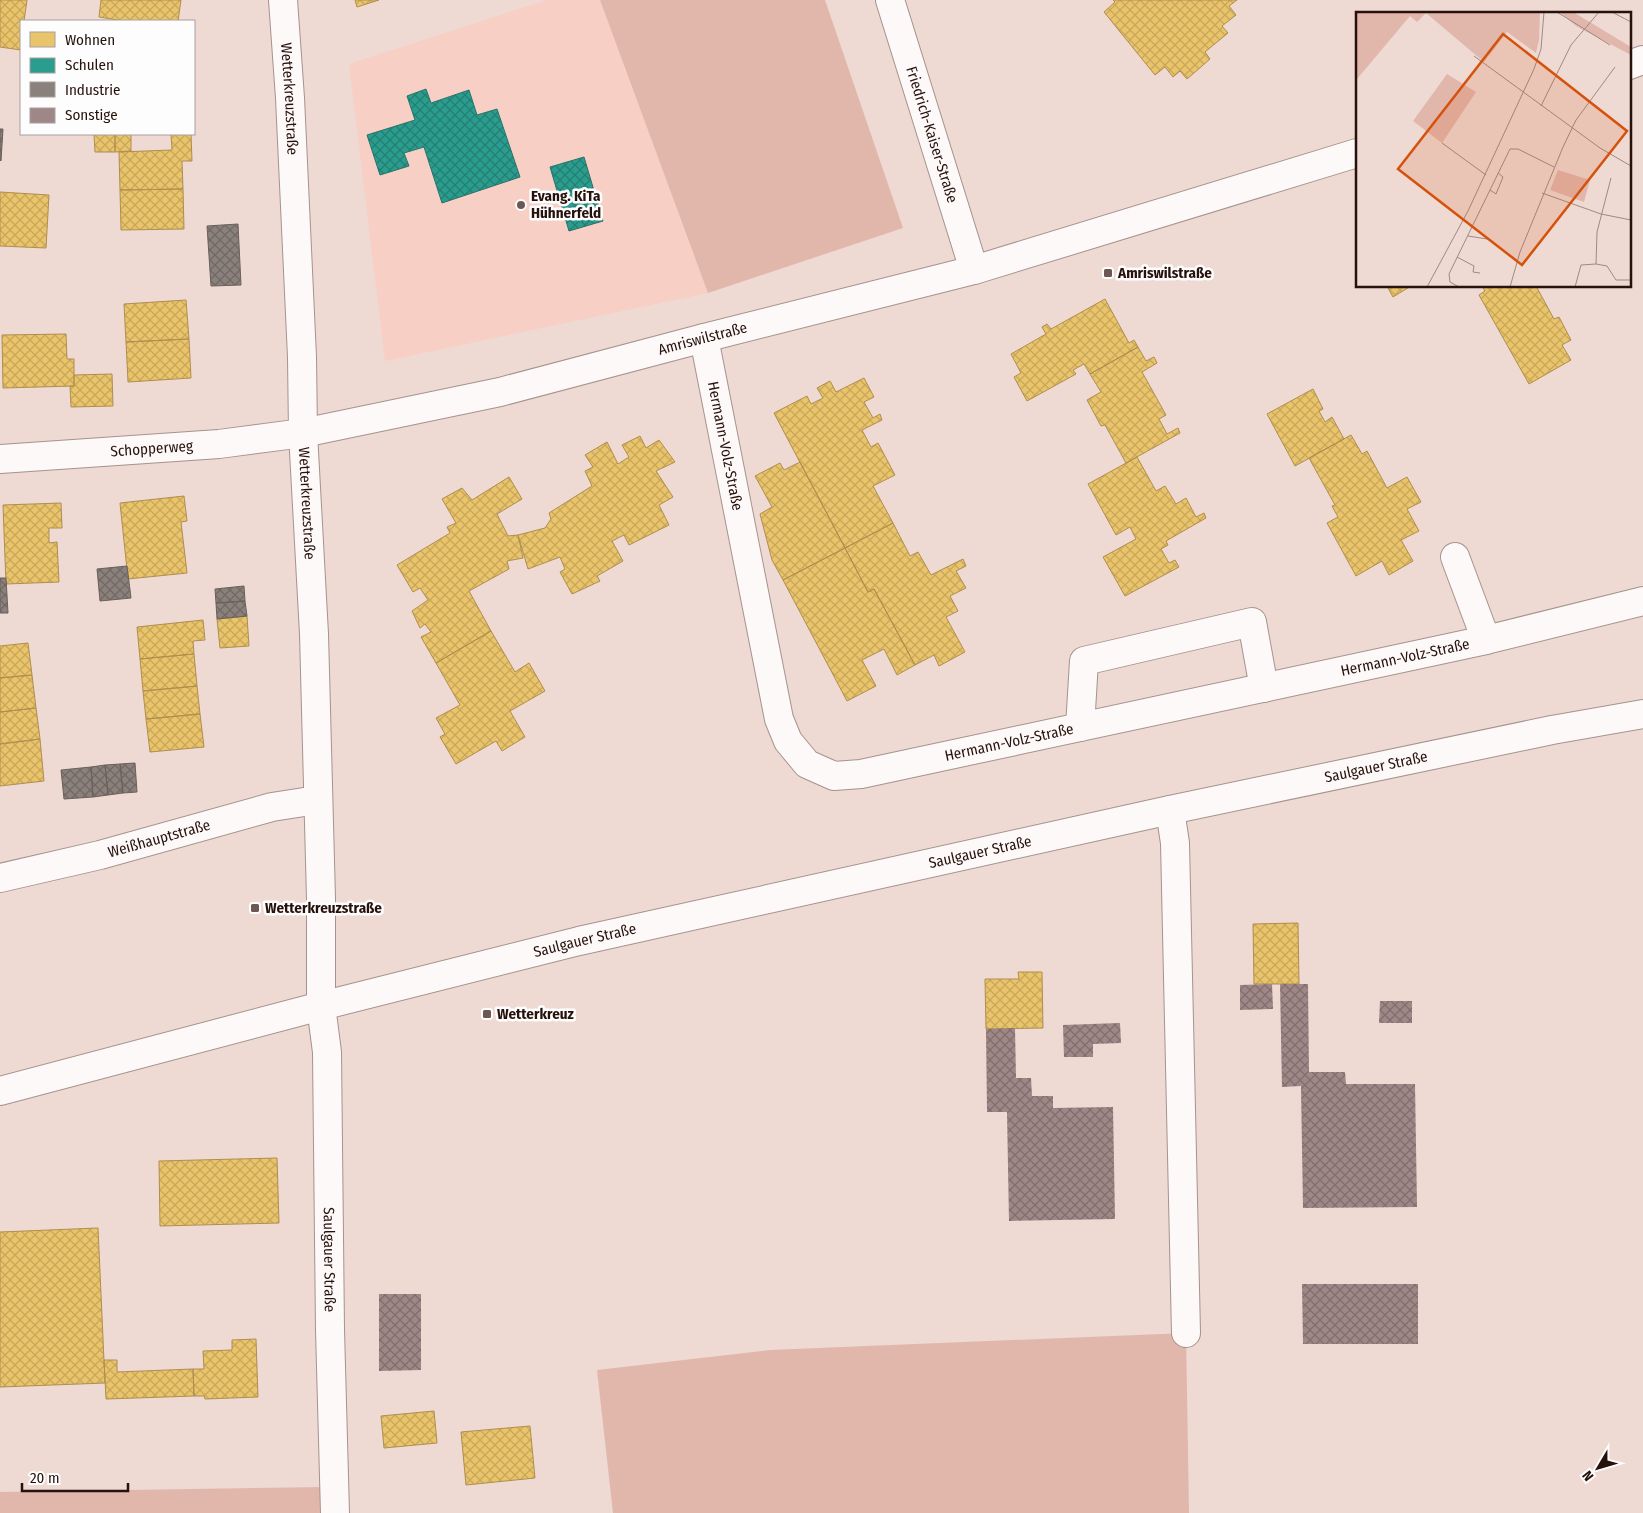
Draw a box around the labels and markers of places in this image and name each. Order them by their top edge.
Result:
place label: Evang. KiTa Hühnerfeld [531,187,601,222]
marker: Evang. KiTa Hühnerfeld [515,199,527,211]
place label: Amriswilstraße [1117,264,1212,282]
marker: Amriswilstraße [1102,267,1114,279]
place label: Wetterkreuzstraße [265,899,382,917]
marker: Wetterkreuzstraße [249,902,261,914]
place label: Wetterkreuz [497,1005,575,1023]
marker: Wetterkreuz [481,1008,493,1020]

